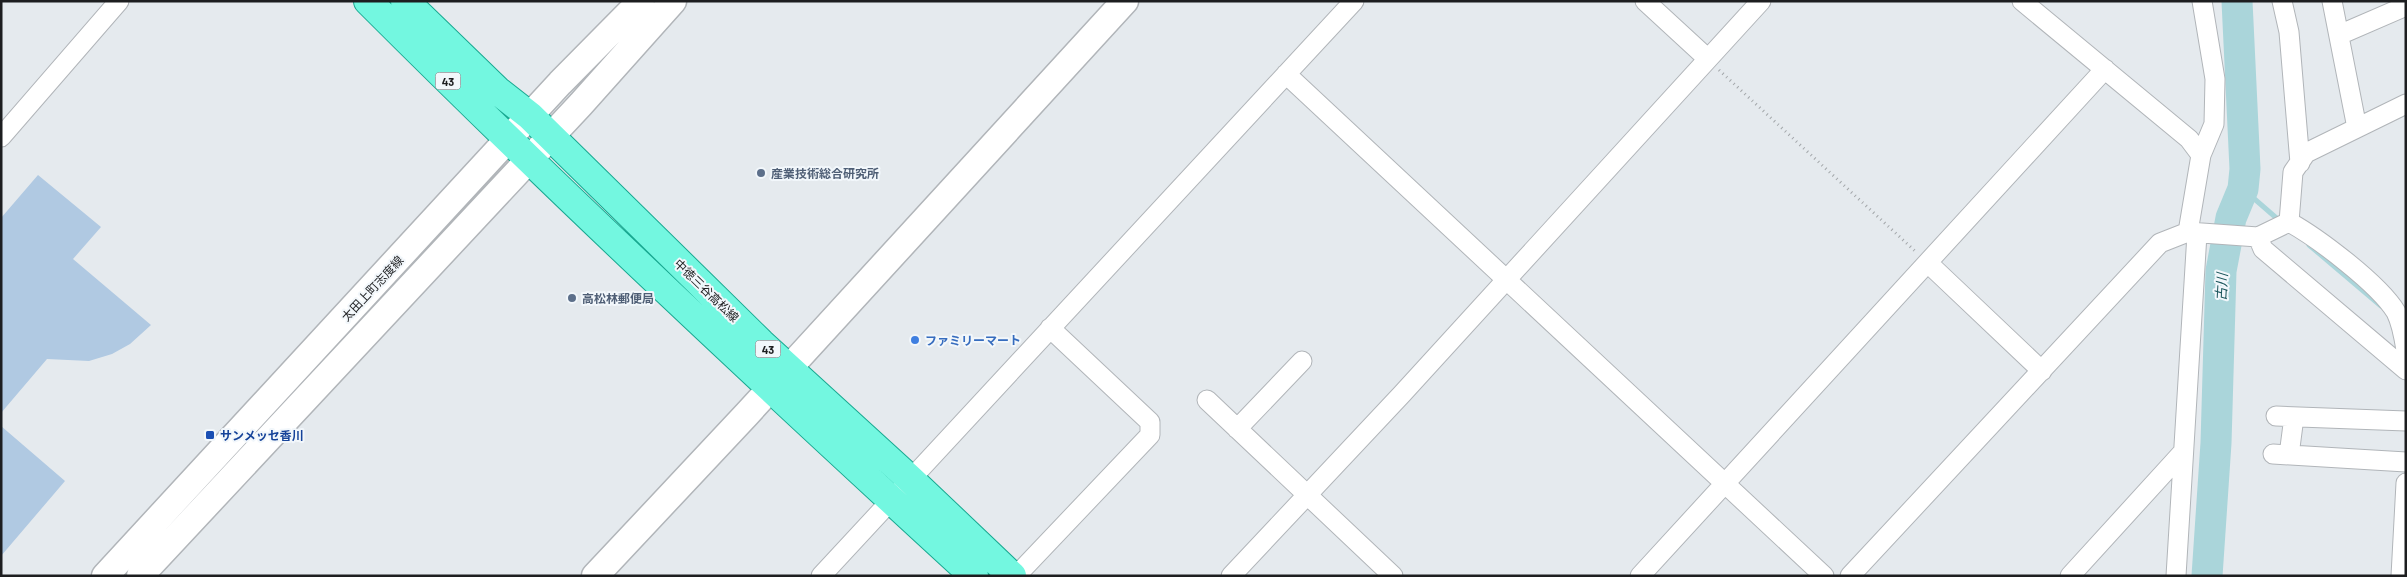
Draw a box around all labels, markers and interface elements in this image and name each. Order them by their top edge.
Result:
road number: 43 [436,72,460,90]
place label: 産業技術総合研究所 [771,166,879,180]
marker: 産業技術総合研究所 [755,167,767,179]
street label: 太田上町志度線 [338,253,406,323]
street label: 中徳三谷高松線 [672,256,742,324]
water label: 古川 [2212,271,2230,301]
place label: 高松林郵便局 [582,291,654,305]
marker: 高松林郵便局 [566,292,578,304]
place label: ファミリーマート [925,333,1021,347]
marker: ファミリーマート [909,334,921,346]
road number: 43 [756,340,780,358]
place label: サンメッセ香川 [220,428,304,442]
marker: サンメッセ香川 [204,429,216,441]

